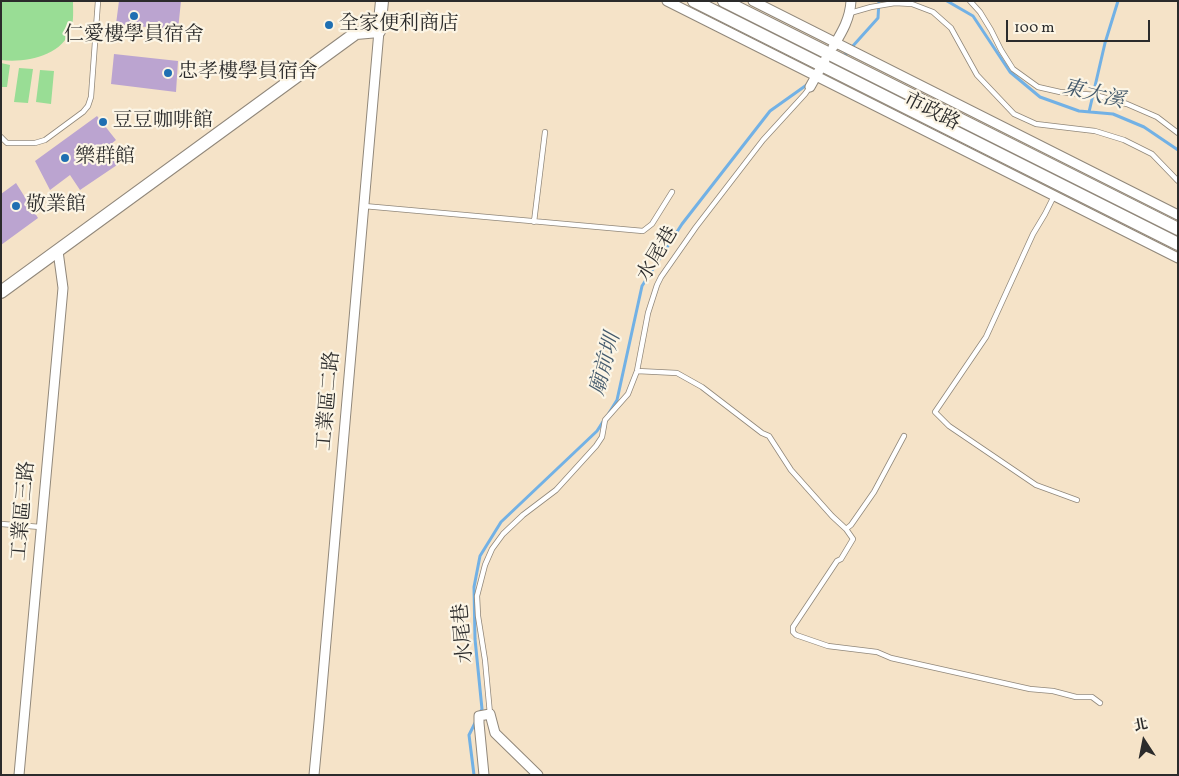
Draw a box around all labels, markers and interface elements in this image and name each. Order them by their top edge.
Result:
marker: 仁愛樓學員宿舍 [128,10,140,22]
scale bar [1009,10,1153,42]
place label: 全家便利商店 [339,13,459,37]
text: 100 m [1014,18,1054,39]
marker: 全家便利商店 [323,19,335,31]
place label: 仁愛樓學員宿舍 [64,24,204,48]
place label: 忠孝樓學員宿舍 [178,61,318,85]
marker: 忠孝樓學員宿舍 [162,67,174,79]
water label: 東大溪 [1059,76,1127,116]
street label: 市政路 [899,89,963,137]
place label: 豆豆咖啡館 [113,110,213,134]
marker: 豆豆咖啡館 [97,116,109,128]
place label: 樂群館 [75,146,135,170]
marker: 樂群館 [59,152,71,164]
place label: 敬業館 [26,194,86,218]
marker: 敬業館 [10,200,22,212]
street label: 水尾巷 [633,223,685,287]
water label: 廟前圳 [587,331,627,399]
street label: 工業區二路 [314,350,346,452]
street label: 工業區三路 [9,460,41,562]
street label: 水尾巷 [450,602,480,664]
text: 北 [1132,715,1150,736]
north arrow [1119,716,1169,766]

